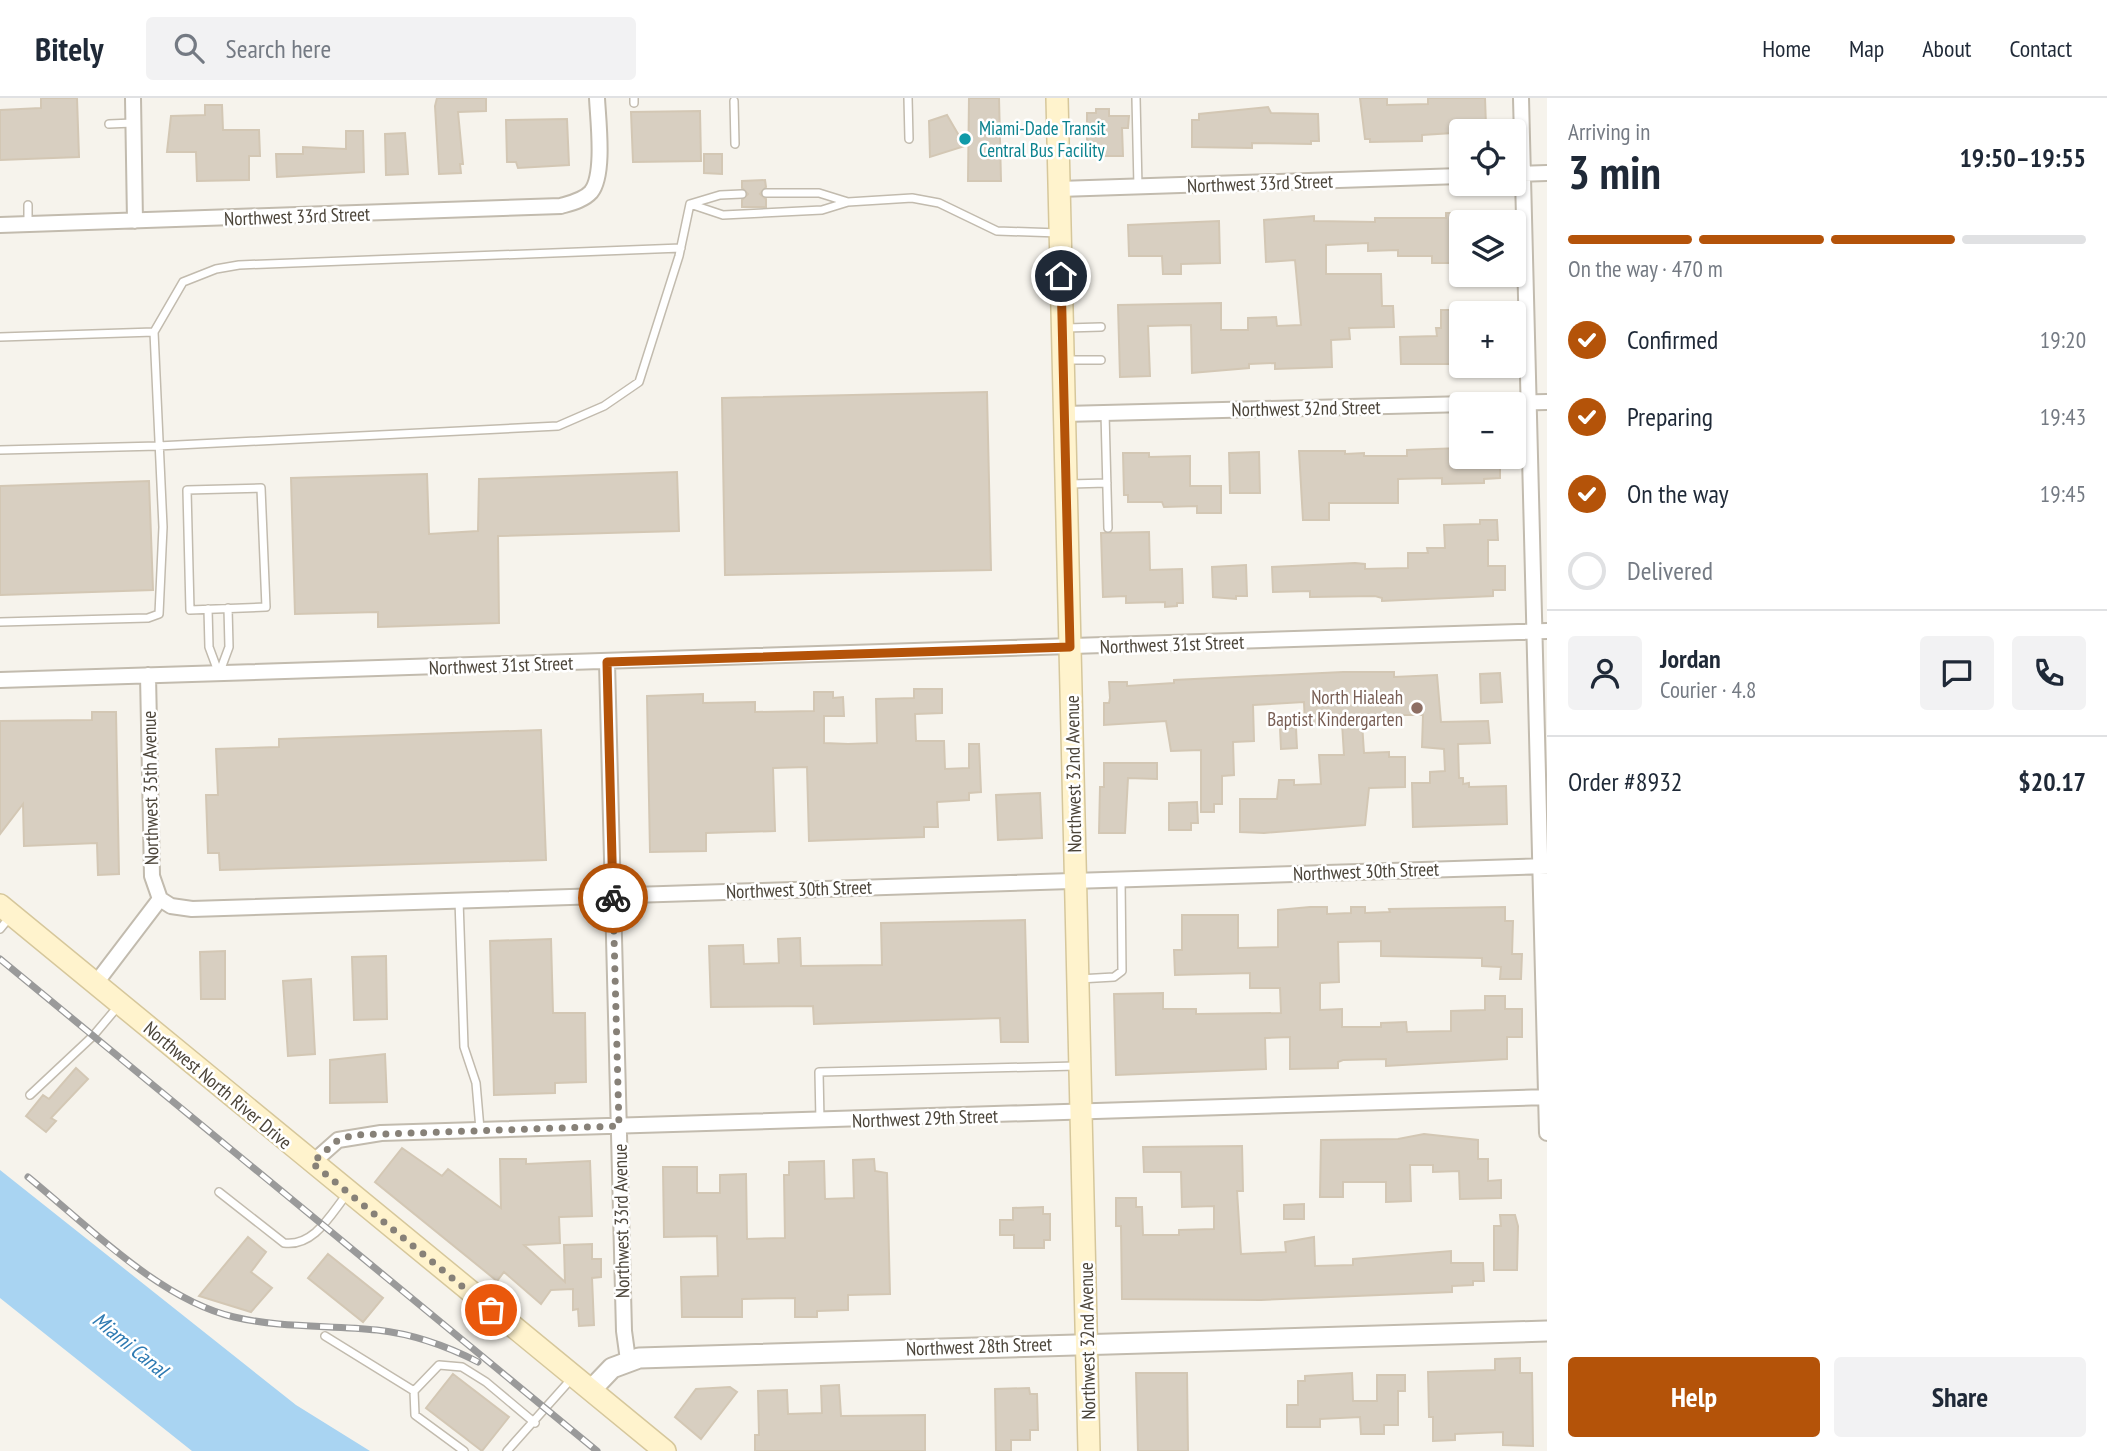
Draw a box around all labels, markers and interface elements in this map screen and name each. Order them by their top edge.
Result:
search box [146,17,636,80]
text: Bitely [35,27,104,70]
icon: search [170,29,208,67]
text: Search here [226,32,331,65]
text: Home [1762,33,1811,64]
text: Map [1849,33,1884,64]
text: About [1922,33,1971,64]
text: Contact [2009,33,2072,64]
place label: Miami-Dade Transit Central Bus Facility [979,116,1107,162]
text: Arriving in [1568,117,1650,146]
map controls [1449,119,1526,469]
button: locate [1449,119,1526,196]
marker: Miami-Dade Transit Central Bus Facility [957,131,973,147]
text: 19:50–19:55 [1959,141,2086,174]
text: 3 min [1568,142,1661,202]
street label: Northwest 33rd Street [1187,168,1334,198]
street label: Northwest 33rd Street [224,201,371,231]
button: layers [1449,210,1526,287]
pin [1031,246,1091,306]
text: On the way · 470 m [1568,254,1723,283]
icon: home [1042,257,1080,295]
button: + [1449,301,1526,378]
icon: check [1568,321,1606,359]
text: Confirmed [1627,323,1718,356]
text: 19:20 [2040,325,2086,354]
button: − [1449,392,1526,469]
street label: Northwest 32nd Street [1231,395,1382,421]
icon: check [1568,398,1606,436]
text: Preparing [1627,400,1713,433]
text: 19:43 [2040,402,2086,431]
icon: check [1568,475,1606,513]
text: On the way [1627,477,1729,510]
text: 19:45 [2040,479,2086,508]
text: Delivered [1627,554,1713,587]
street label: Northwest 31st Street [1099,629,1245,659]
button: person [1568,636,1642,710]
button: chat [1920,636,1994,710]
button: phone [2012,636,2086,710]
text: Jordan [1660,642,1721,675]
street label: Northwest 31st Street [428,650,574,680]
text: Courier · 4.8 [1660,675,1756,704]
place label: North Hialeah Baptist Kindergarten [1267,685,1403,731]
street label: Northwest 32nd Avenue [1060,695,1086,853]
marker: North Hialeah Baptist Kindergarten [1409,700,1425,716]
street label: Northwest 35th Avenue [137,710,163,865]
text: Order #8932 [1568,765,1683,798]
text: $20.17 [2018,765,2086,798]
street label: Northwest 30th Street [1292,856,1440,886]
courier [578,863,648,933]
street label: Northwest 30th Street [725,874,873,904]
icon: bike [594,879,632,917]
street label: Northwest North River Drive [139,1016,297,1154]
street label: Northwest 29th Street [851,1103,999,1133]
street label: Northwest 33rd Avenue [608,1143,634,1298]
street label: Northwest 32nd Avenue [1074,1262,1100,1420]
pin [461,1280,521,1340]
icon: bag [472,1291,510,1329]
water label: Miami Canal [87,1306,175,1385]
street label: Northwest 28th Street [905,1331,1053,1361]
button: Help [1568,1357,1820,1437]
button: Share [1834,1357,2086,1437]

